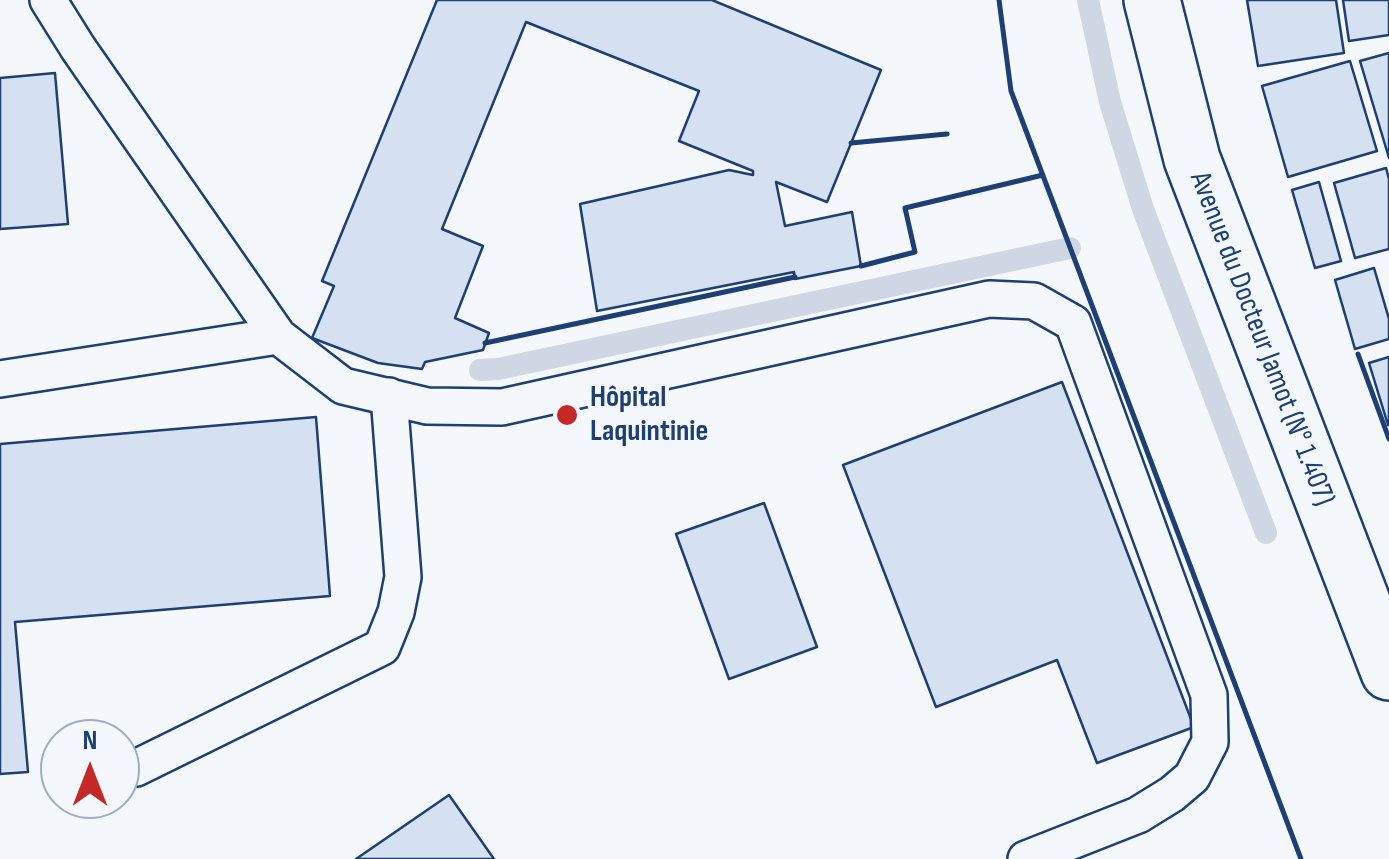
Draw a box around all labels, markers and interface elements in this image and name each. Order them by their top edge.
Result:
street label: Avenue du Docteur Jamot (N° 1.407) [1181,167,1341,511]
place label: Hôpital Laquintinie [590,380,708,450]
marker: Hôpital Laquintinie [554,402,580,428]
north arrow [40,719,140,819]
text: N [83,724,97,757]

